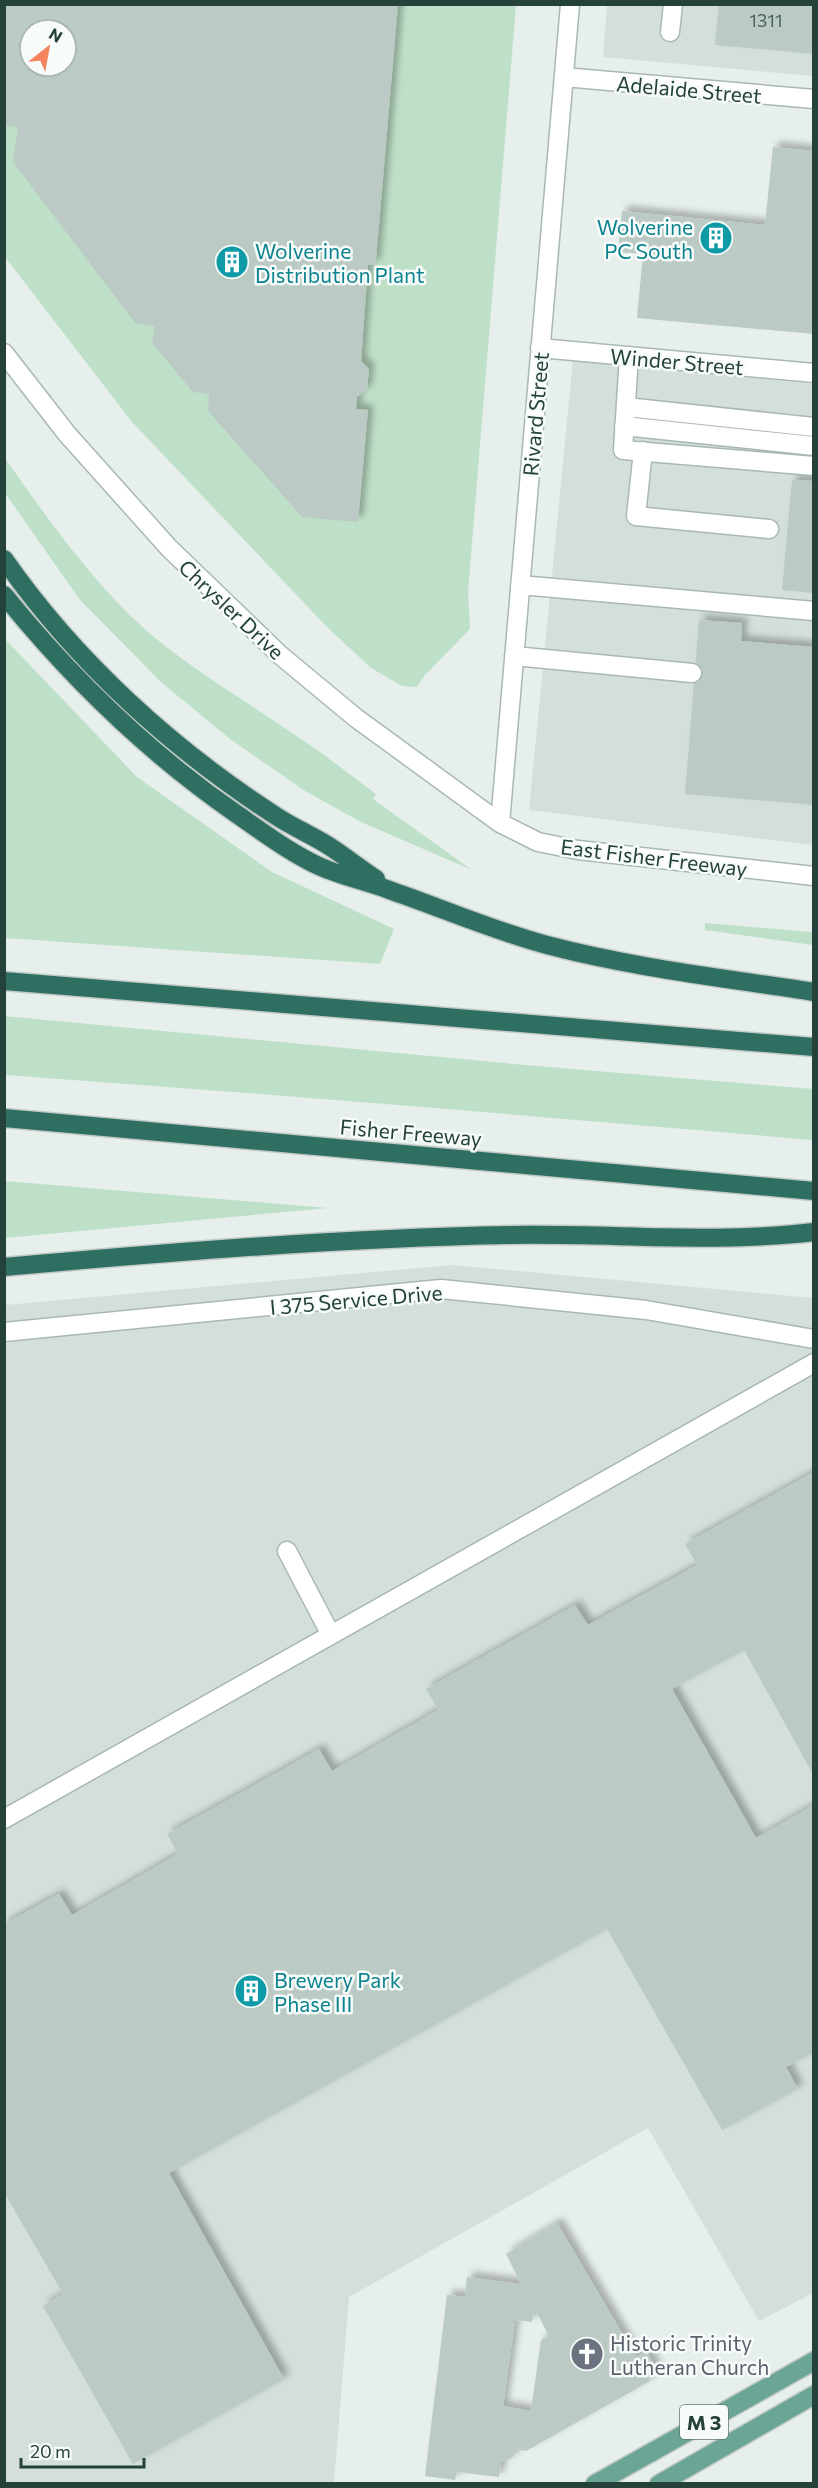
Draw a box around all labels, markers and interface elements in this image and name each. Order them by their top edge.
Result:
house number: 1311 [749,9,783,31]
north arrow [18,18,78,78]
text: N [46,23,66,46]
street label: Adelaide Street [615,70,763,108]
place label: Wolverine PC South [597,214,693,263]
building icon: Wolverine PC South [698,220,734,256]
place label: Wolverine Distribution Plant [255,238,425,287]
building icon: Wolverine Distribution Plant [214,244,250,280]
street label: Winder Street [609,343,745,379]
street label: Rivard Street [517,351,553,477]
street label: Chrysler Drive [174,554,290,664]
street label: East Fisher Freeway [559,833,749,881]
street label: Fisher Freeway [339,1113,483,1151]
street label: I 375 Service Drive [269,1279,443,1319]
place label: Brewery Park Phase III [274,1967,401,2016]
building icon: Brewery Park Phase III [233,1973,269,2009]
place label: Historic Trinity Lutheran Church [610,2330,769,2379]
church icon: Historic Trinity Lutheran Church [569,2336,605,2372]
road number: M 3 [680,2405,728,2439]
scale bar [21,2431,144,2469]
text: 20 m [30,2440,71,2462]

